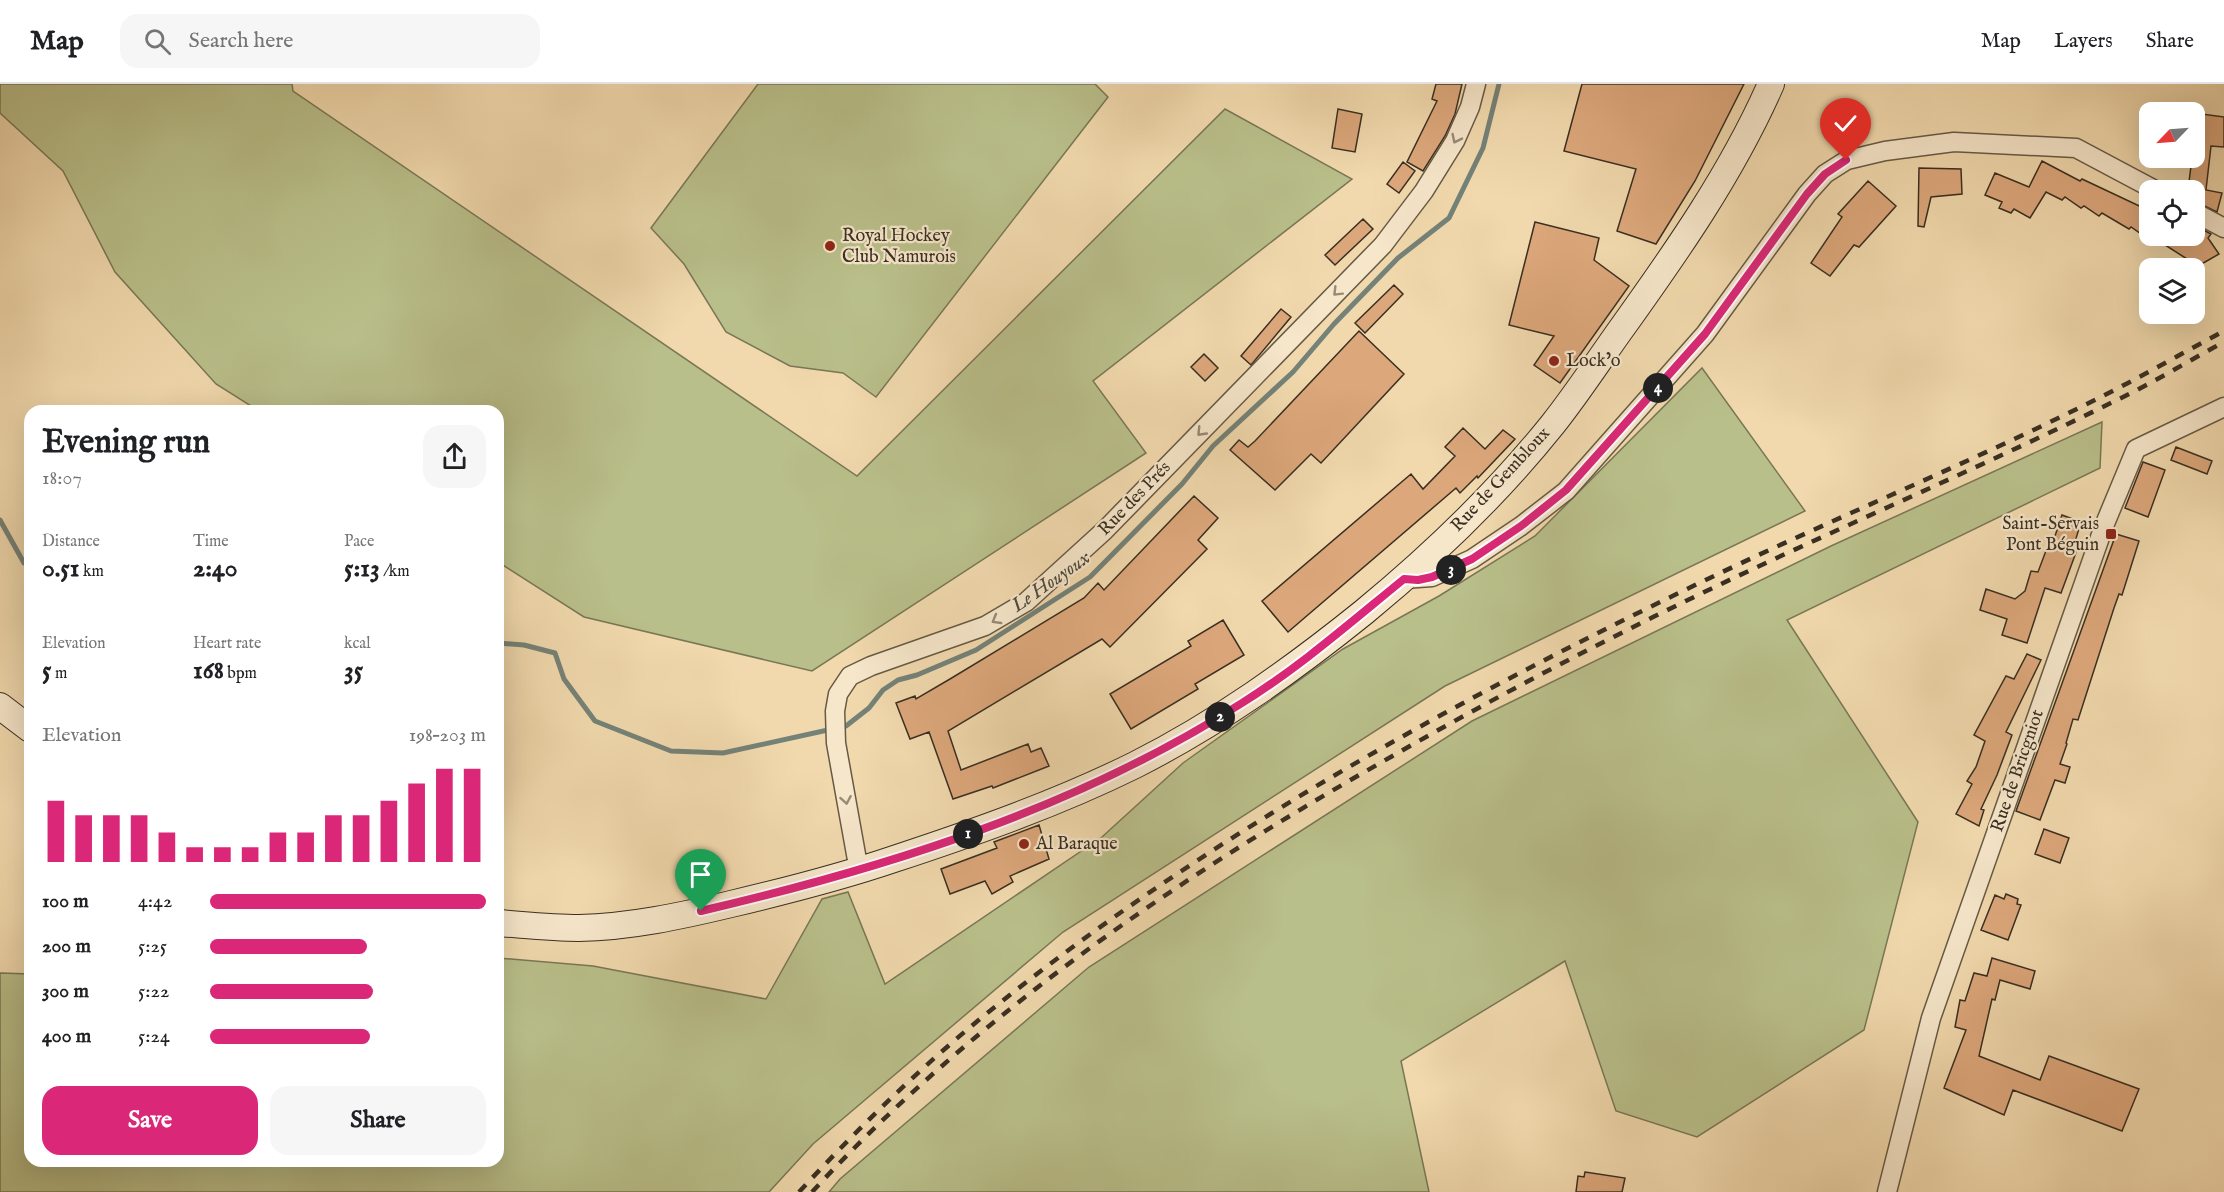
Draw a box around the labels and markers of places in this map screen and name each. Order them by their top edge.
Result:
pin [1820,98,1871,160]
place label: Royal Hockey Club Namurois [842,225,956,269]
marker: Royal Hockey Club Namurois [823,239,837,253]
place label: Lock’o [1566,350,1621,373]
marker: Lock’o [1547,354,1561,368]
pin: 4 [1643,373,1673,403]
place label: Saint-Servais Pont Béguin [2002,513,2099,557]
marker: Saint-Servais Pont Béguin [2104,527,2118,541]
pin: 3 [1436,555,1466,585]
pin: 2 [1205,702,1235,732]
pin: 1 [953,819,983,849]
place label: Al Baraque [1035,833,1118,856]
marker: Al Baraque [1017,837,1031,851]
pin [675,849,726,911]

